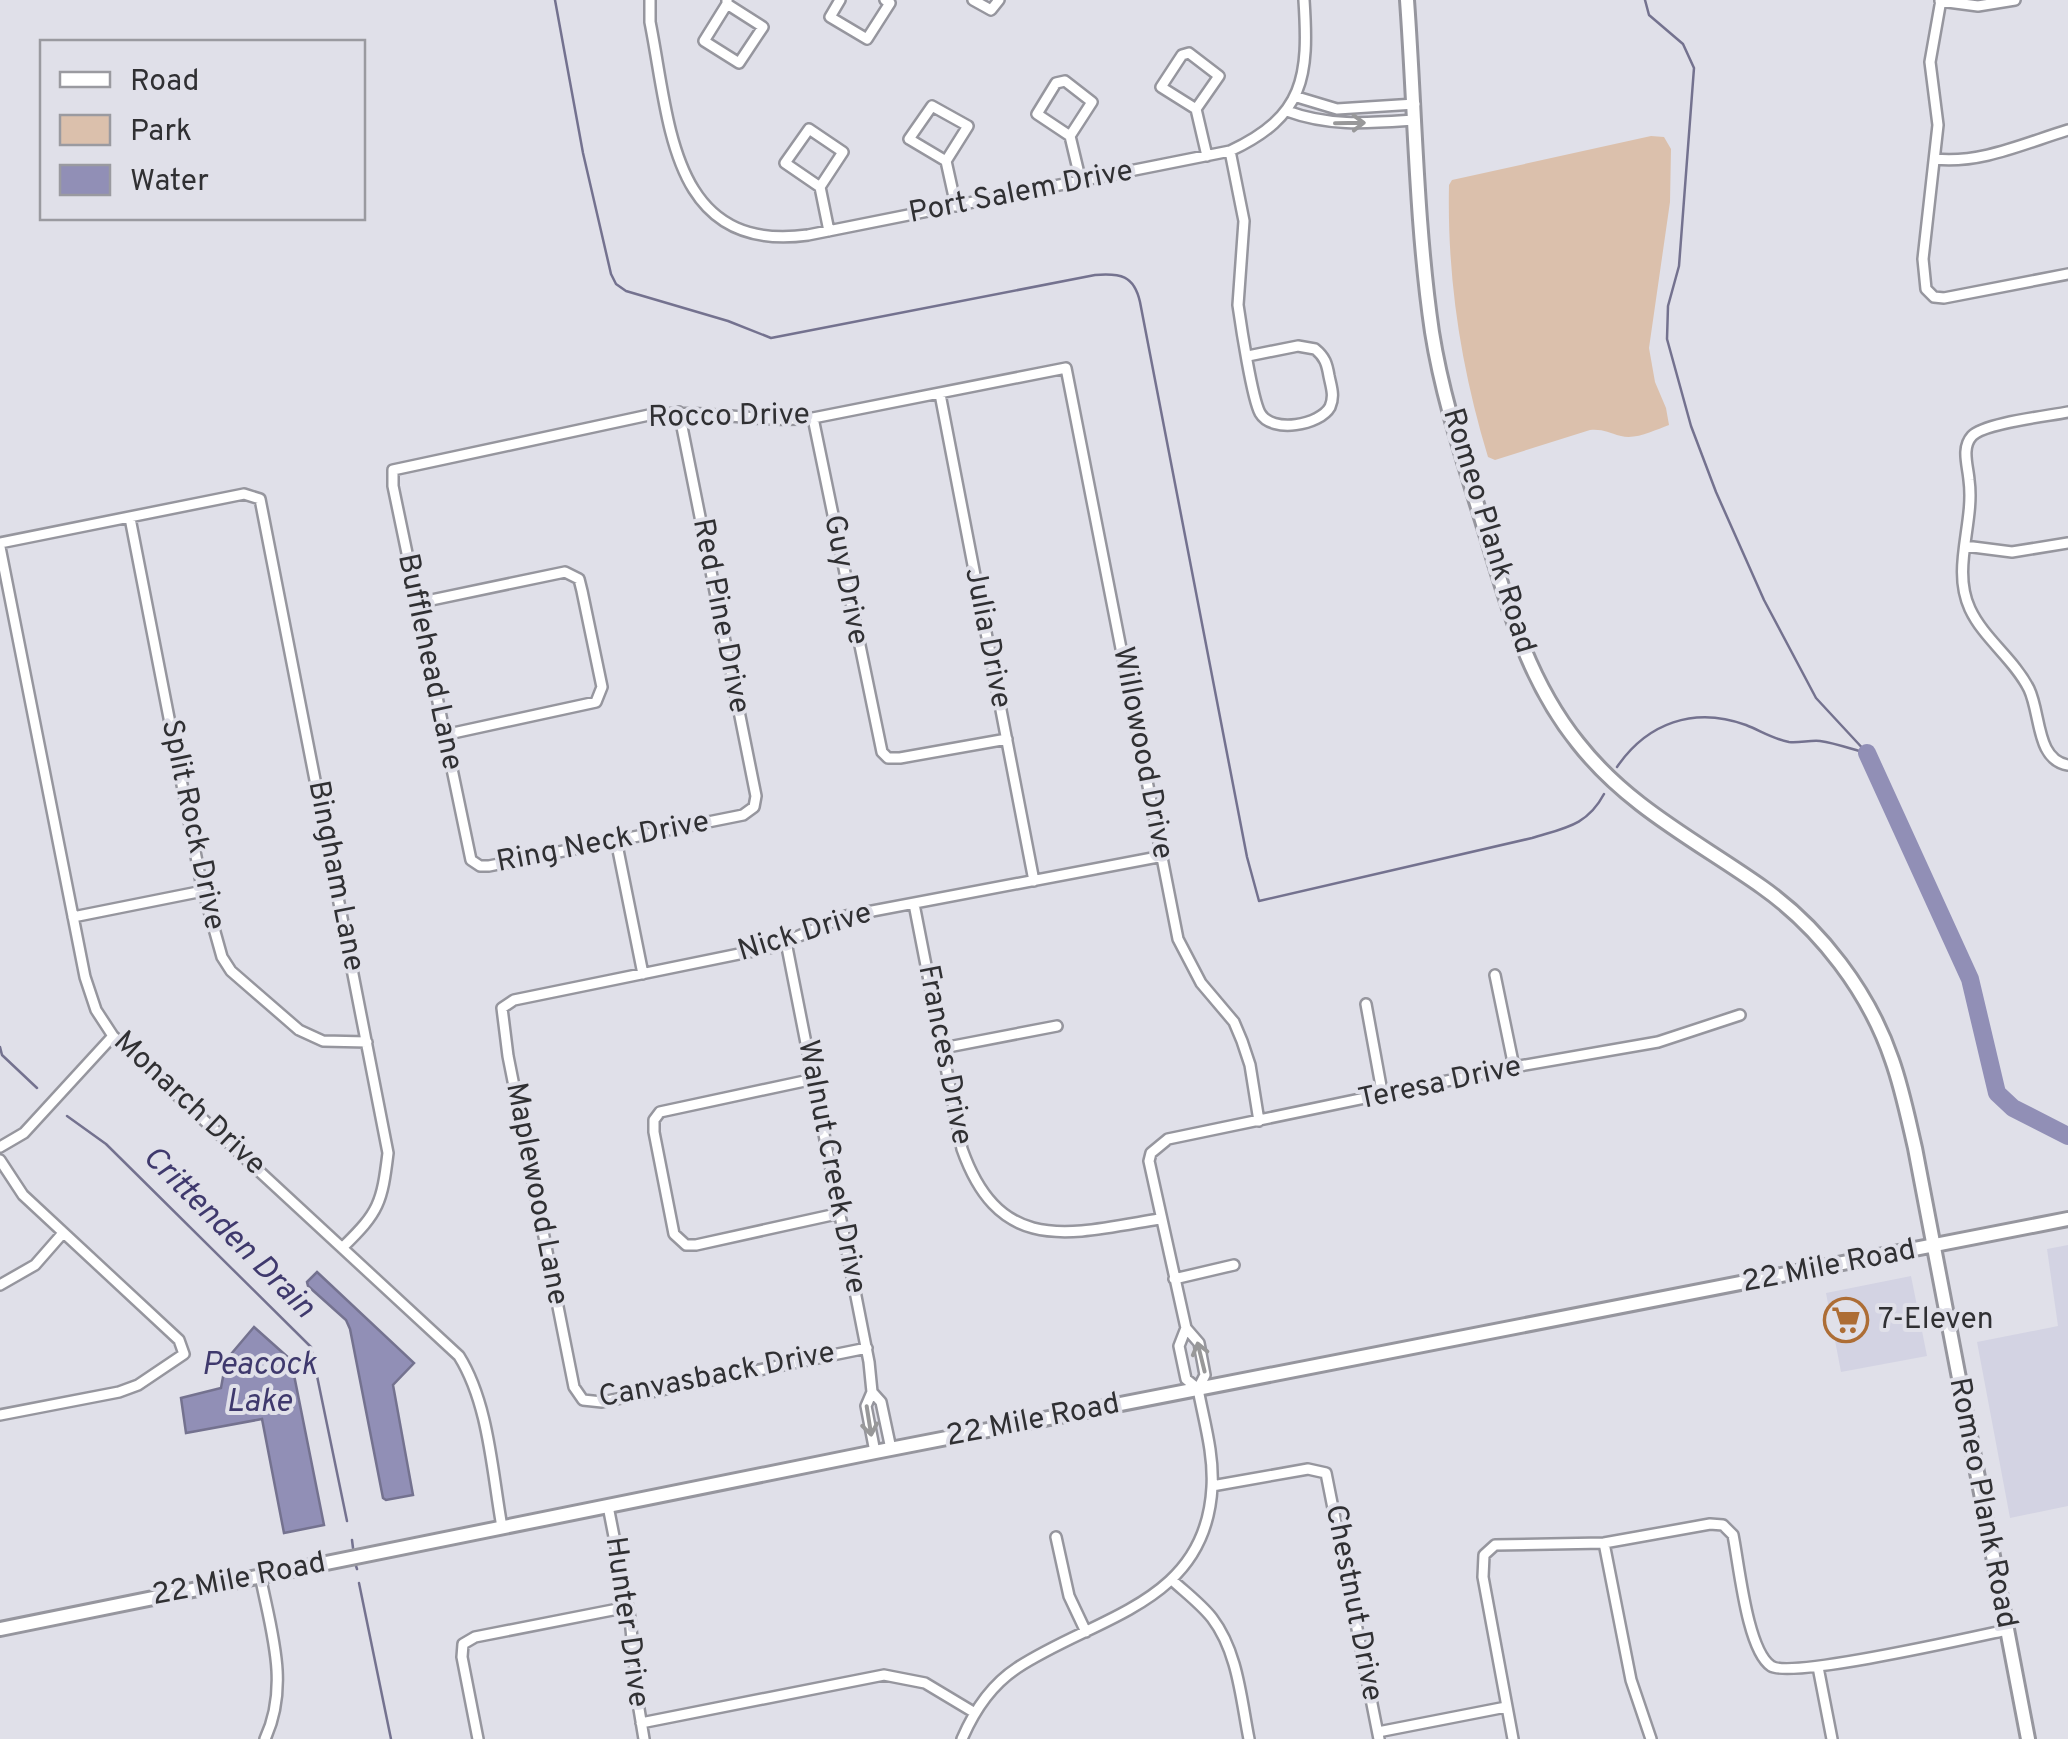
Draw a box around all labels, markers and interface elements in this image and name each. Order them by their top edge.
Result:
legend [40,40,365,220]
text: Road [130,64,199,101]
text: Park [130,114,192,151]
one-way arrow [1334,114,1366,132]
street label: Port Salem Drive [906,153,1136,233]
text: Water [130,164,209,201]
street label: Rocco Drive [648,397,810,437]
street label: Romeo Plank Road [1433,404,1543,658]
street label: Guy Drive [814,512,876,648]
street label: Red Pine Drive [683,515,757,717]
street label: Bufflehead Lane [388,550,470,774]
street label: Julia Drive [955,564,1019,712]
street label: Willowood Drive [1103,644,1181,862]
street label: Split Rock Drive [152,716,232,934]
street label: Bingham Lane [298,777,372,975]
street label: Ring Neck Drive [494,804,712,882]
street label: Nick Drive [734,895,876,971]
street label: Frances Drive [908,962,980,1148]
street label: Monarch Drive [105,1024,273,1184]
street label: Walnut Creek Drive [788,1037,874,1297]
street label: Teresa Drive [1355,1049,1525,1119]
street label: Maplewood Lane [496,1080,576,1308]
water label: Crittenden Drain [133,1138,323,1328]
street label: 22 Mile Road [1739,1232,1919,1302]
supermarket icon: 7-Eleven [1823,1297,1869,1343]
place label: 7-Eleven [1878,1302,1994,1339]
street label: Canvasback Drive [596,1335,838,1417]
one-way arrow [1191,1342,1209,1374]
water label: Peacock Lake [201,1346,317,1423]
street label: Romeo Plank Road [1940,1375,2024,1631]
street label: 22 Mile Road [943,1386,1123,1456]
one-way arrow [861,1404,879,1437]
street label: Chestnut Drive [1316,1501,1390,1705]
street label: Hunter Drive [596,1534,656,1710]
street label: 22 Mile Road [149,1545,329,1615]

